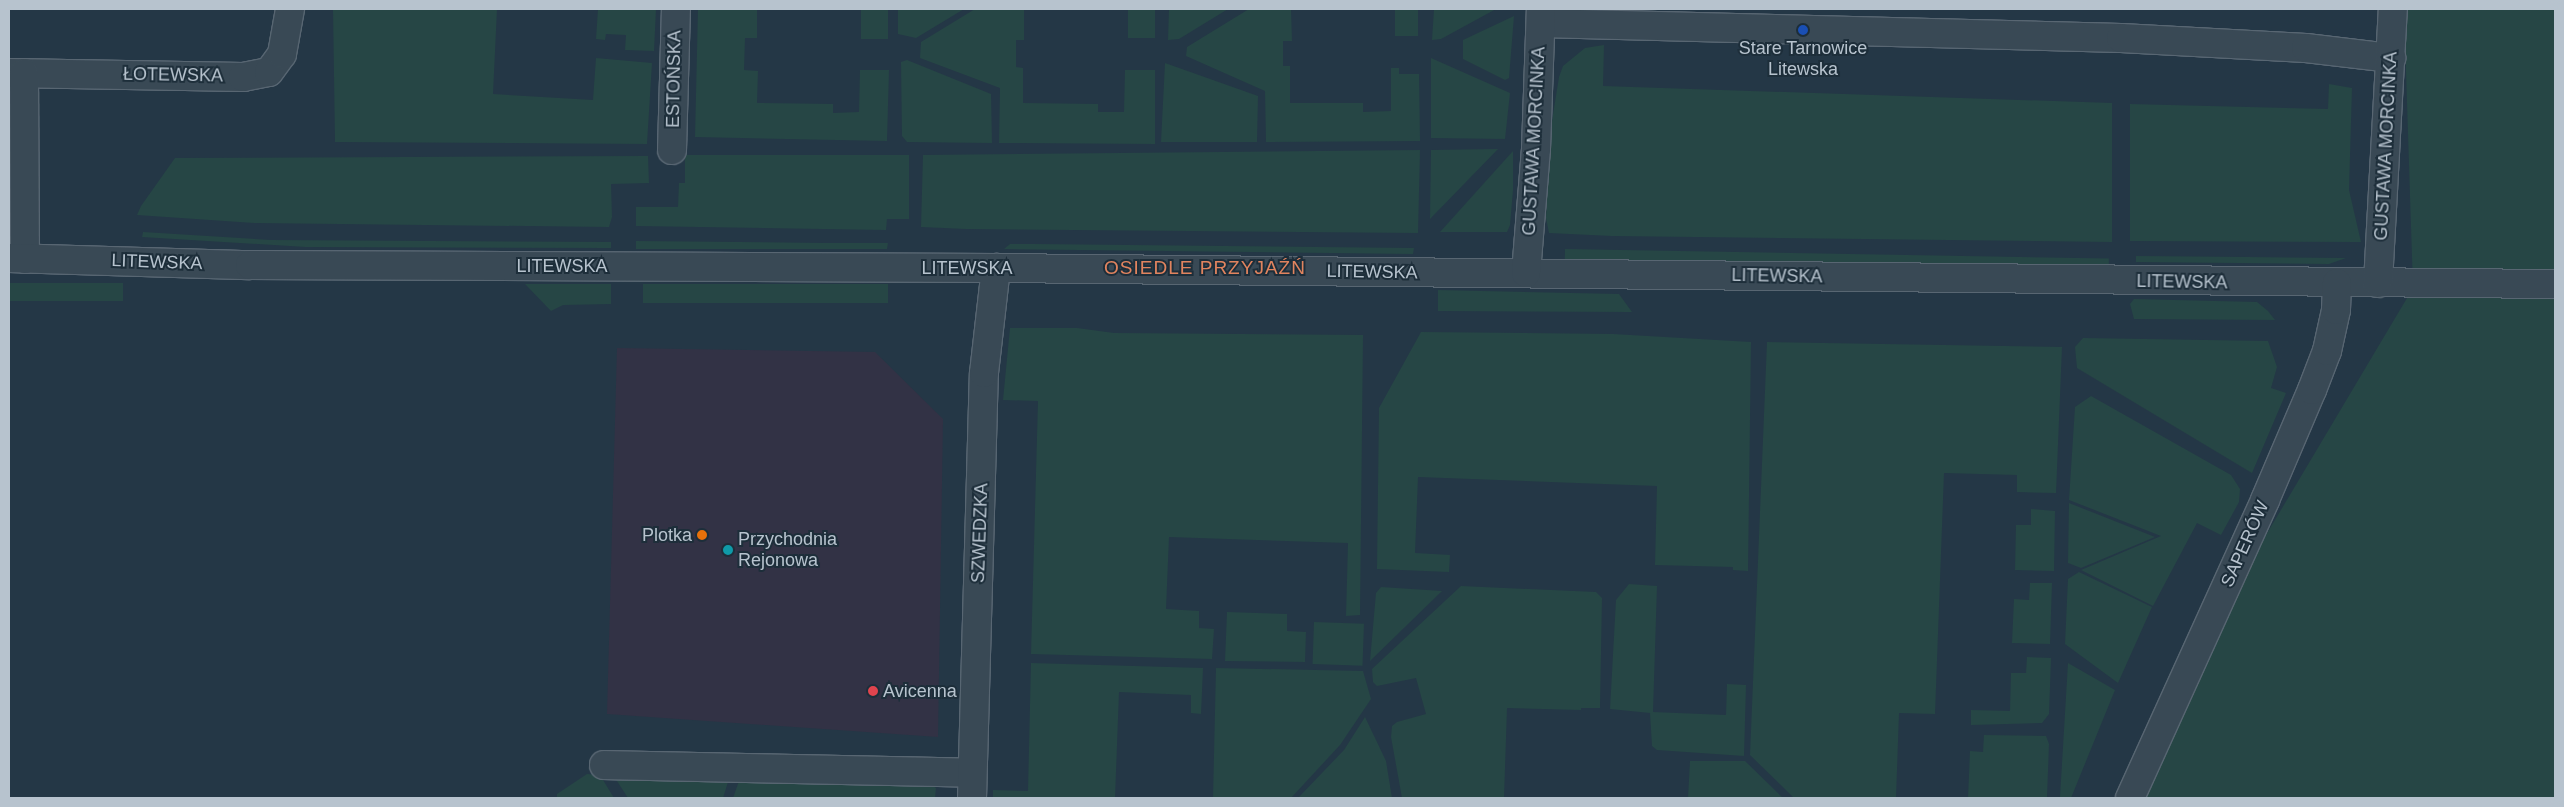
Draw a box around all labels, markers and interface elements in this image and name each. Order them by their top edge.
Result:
marker: Stare Tarnowice Litewska [1797,24,1809,36]
street label: ESTOŃSKA [662,30,686,128]
place label: Stare Tarnowice Litewska [1738,38,1868,80]
street label: GUSTAWA MORCINKA [1518,45,1550,237]
street label: GUSTAWA MORCINKA [2370,50,2402,242]
street label: ŁOTEWSKA [123,63,223,87]
street label: LITEWSKA [111,250,203,274]
street label: LITEWSKA [516,255,608,277]
street label: LITEWSKA [921,257,1013,279]
district label: OSIEDLE PRZYJAŹŃ [1102,257,1308,279]
street label: LITEWSKA [1326,260,1418,284]
street label: LITEWSKA [1731,264,1823,288]
street label: LITEWSKA [2136,270,2228,294]
street label: SZWEDZKA [967,483,993,583]
street label: SAPERÓW [2216,498,2274,590]
place label: Plotka [642,524,692,546]
marker: Plotka [696,529,708,541]
place label: Przychodnia Rejonowa [738,529,837,572]
marker: Przychodnia Rejonowa [722,544,734,556]
place label: Avicenna [883,680,957,702]
marker: Avicenna [867,685,879,697]

